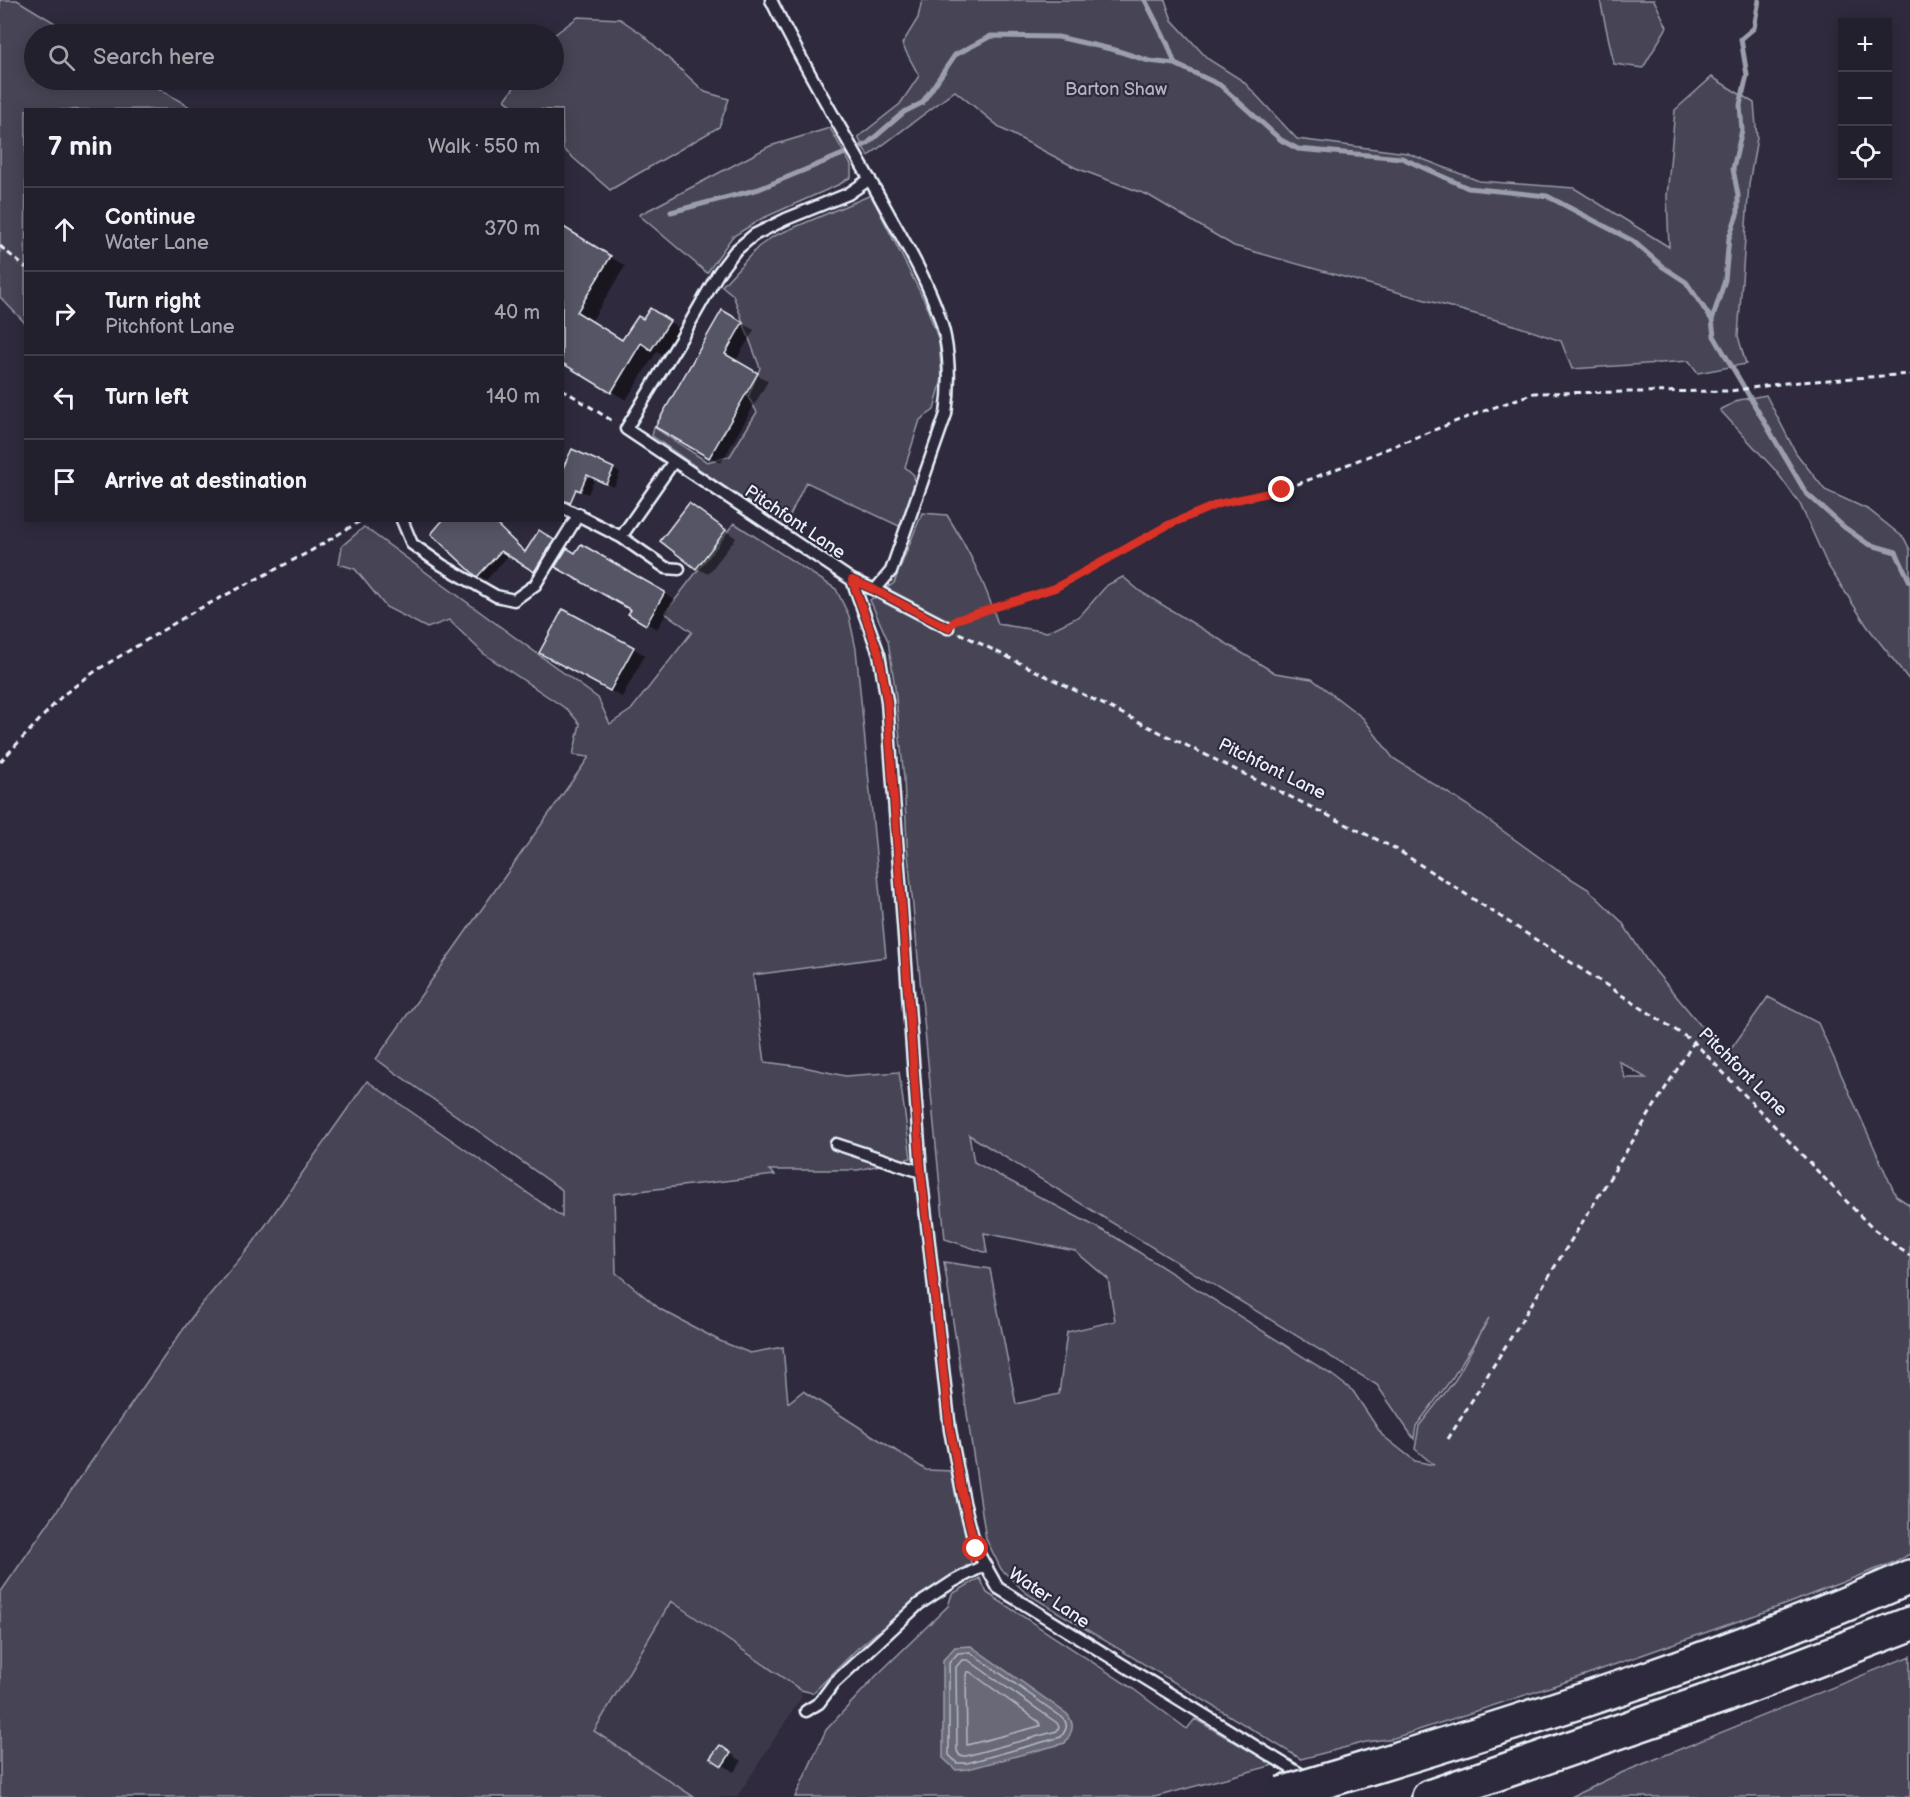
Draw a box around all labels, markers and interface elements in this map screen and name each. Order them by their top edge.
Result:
map controls [1838,18,1892,180]
button: + [1838,18,1892,72]
search box [24,24,564,90]
icon: search [45,41,78,74]
text: Search here [93,44,215,71]
button: − [1838,72,1892,126]
park label: Barton Shaw [1065,79,1167,100]
button: locate [1838,126,1892,180]
text: 7 min [48,132,112,163]
text: Walk · 550 m [428,135,540,159]
text: Continue [105,204,195,231]
icon: ahead [48,213,81,246]
text: 370 m [484,217,540,241]
text: Water Lane [105,231,209,255]
text: Turn right [105,288,201,315]
icon: right [48,297,81,330]
text: 40 m [494,301,540,325]
text: Pitchfont Lane [105,315,235,339]
icon: left [48,381,81,414]
text: Turn left [105,384,189,411]
text: 140 m [486,385,540,409]
icon: arrive [48,465,81,498]
text: Arrive at destination [105,468,307,495]
route end [1268,476,1294,502]
street label: Pitchfont Lane [741,481,850,564]
street label: Pitchfont Lane [1215,734,1329,804]
street label: Pitchfont Lane [1694,1023,1792,1121]
route start [962,1535,988,1561]
street label: Water Lane [1004,1563,1094,1633]

